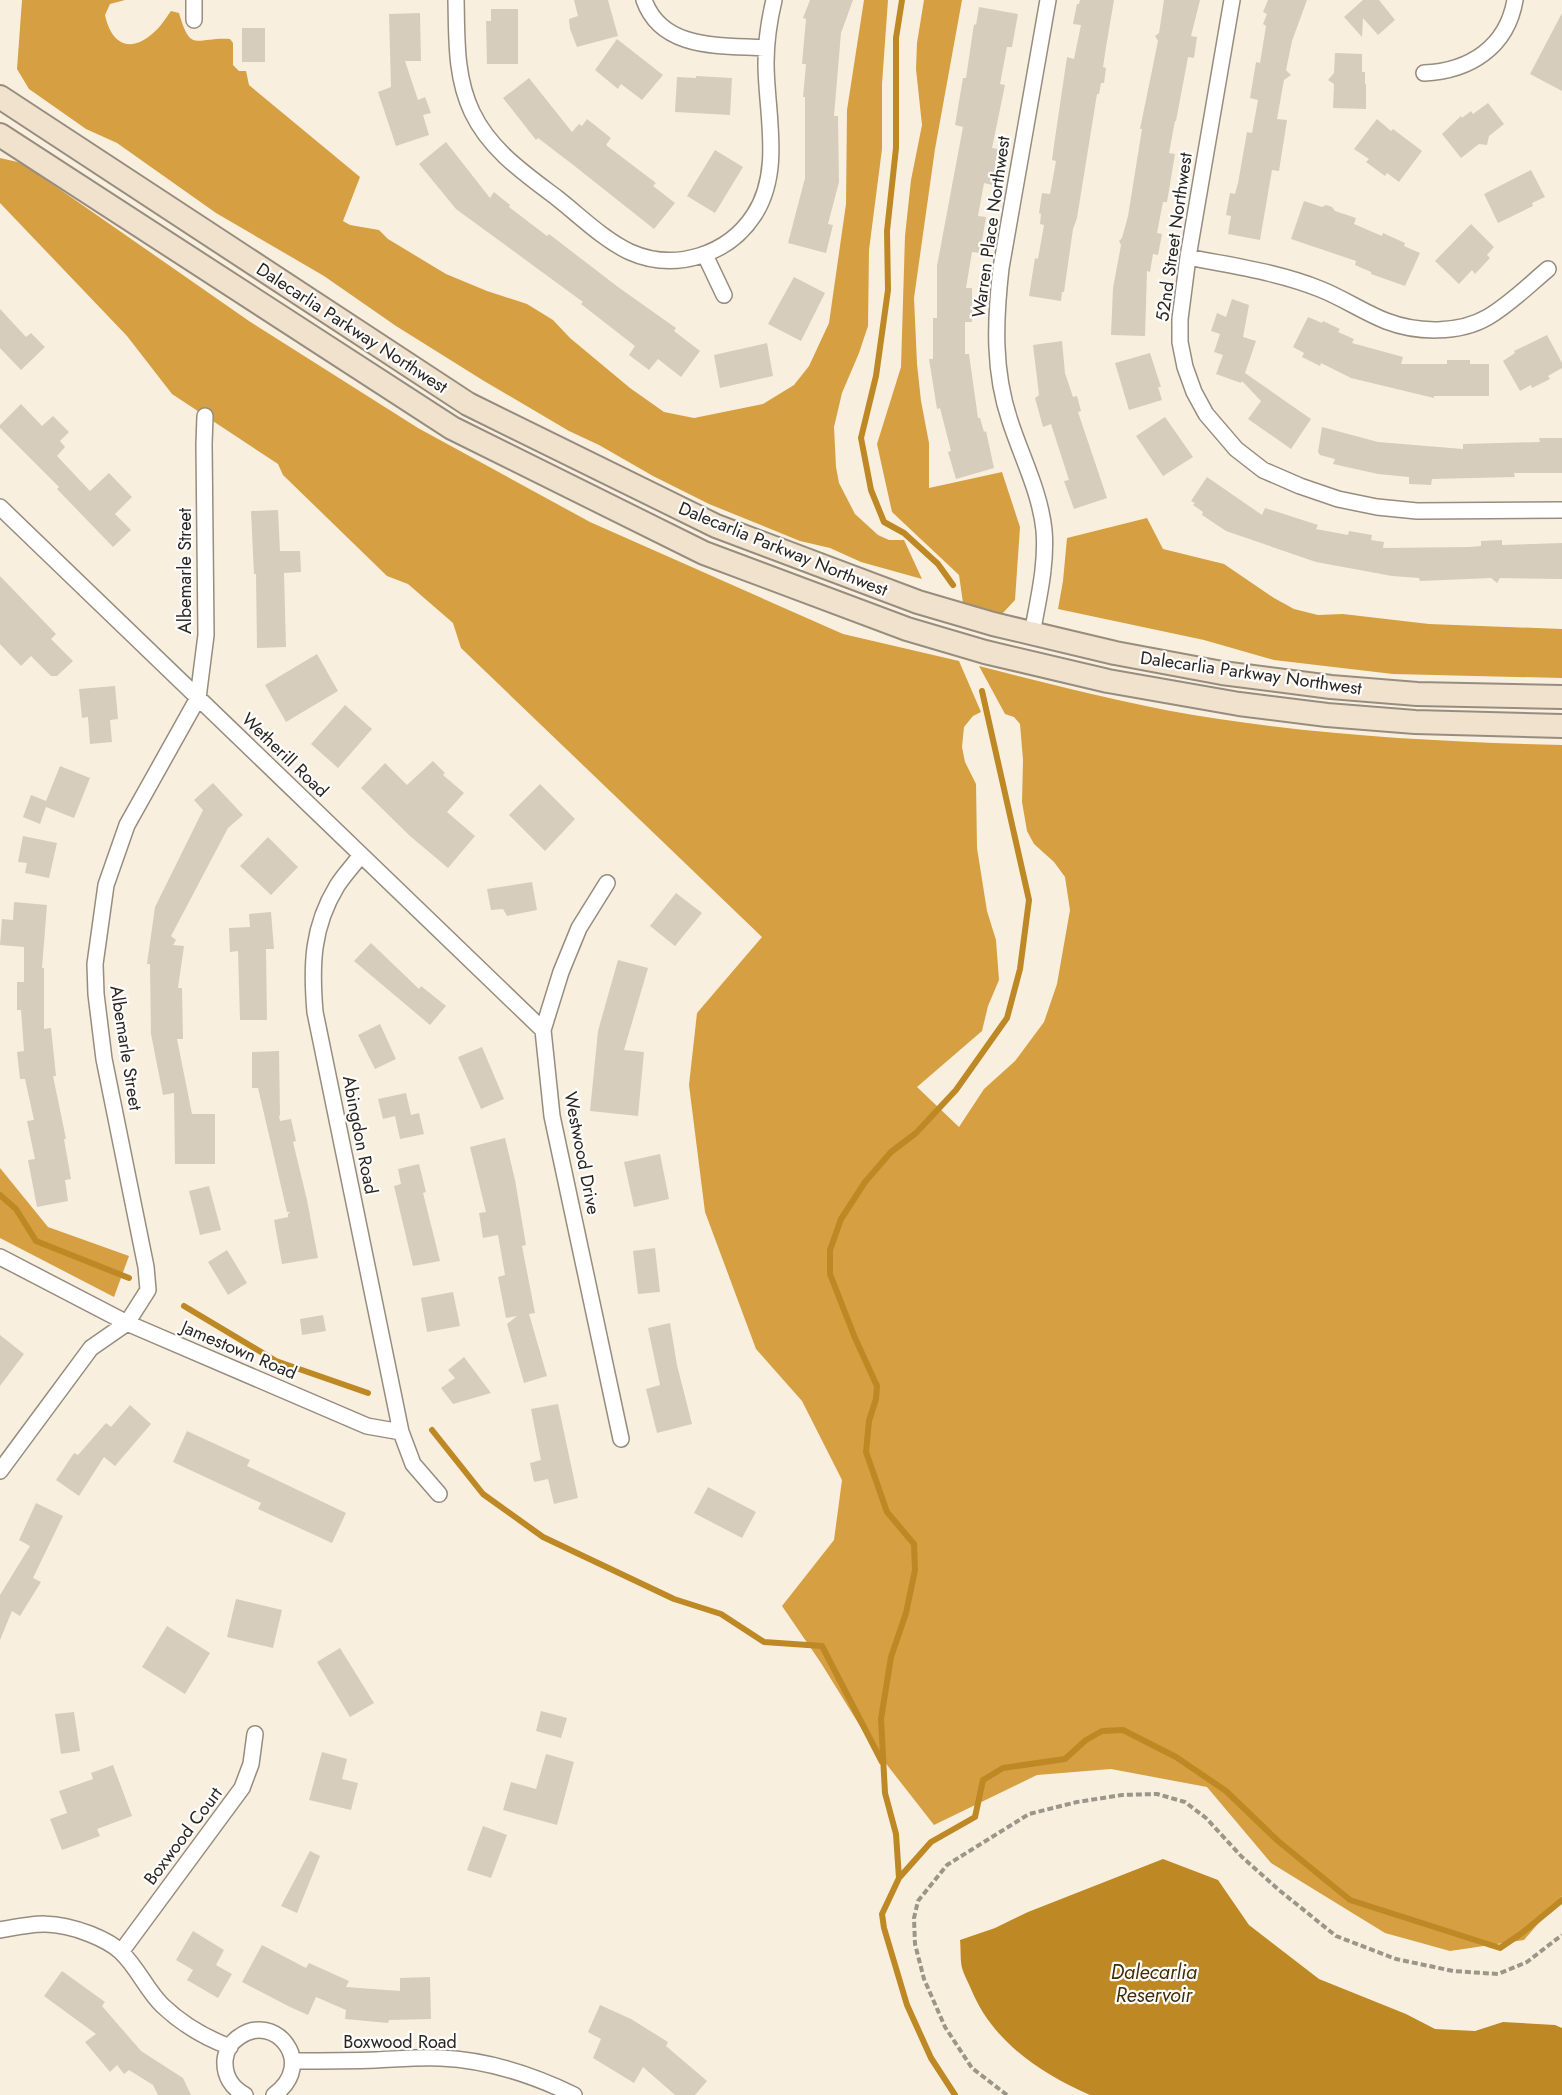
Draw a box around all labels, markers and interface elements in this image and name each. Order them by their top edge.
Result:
street label: Warren Place Northwest [965,134,1017,320]
street label: 52nd Street Northwest [1149,150,1199,323]
street label: Dalecarlia Parkway Northwest [251,256,453,400]
street label: Dalecarlia Parkway Northwest [674,495,892,603]
street label: Albemarle Street [172,507,198,634]
street label: Dalecarlia Parkway Northwest [1139,645,1364,702]
street label: Wetherill Road [236,707,334,803]
street label: Albemarle Street [103,984,149,1113]
street label: Abingdon Road [336,1073,384,1197]
street label: Westwood Drive [557,1089,607,1217]
street label: Jamestown Road [175,1313,301,1386]
street label: Boxwood Court [137,1781,229,1890]
water label: Dalecarlia Reservoir [1111,1958,1197,2010]
street label: Boxwood Road [343,2029,457,2055]

